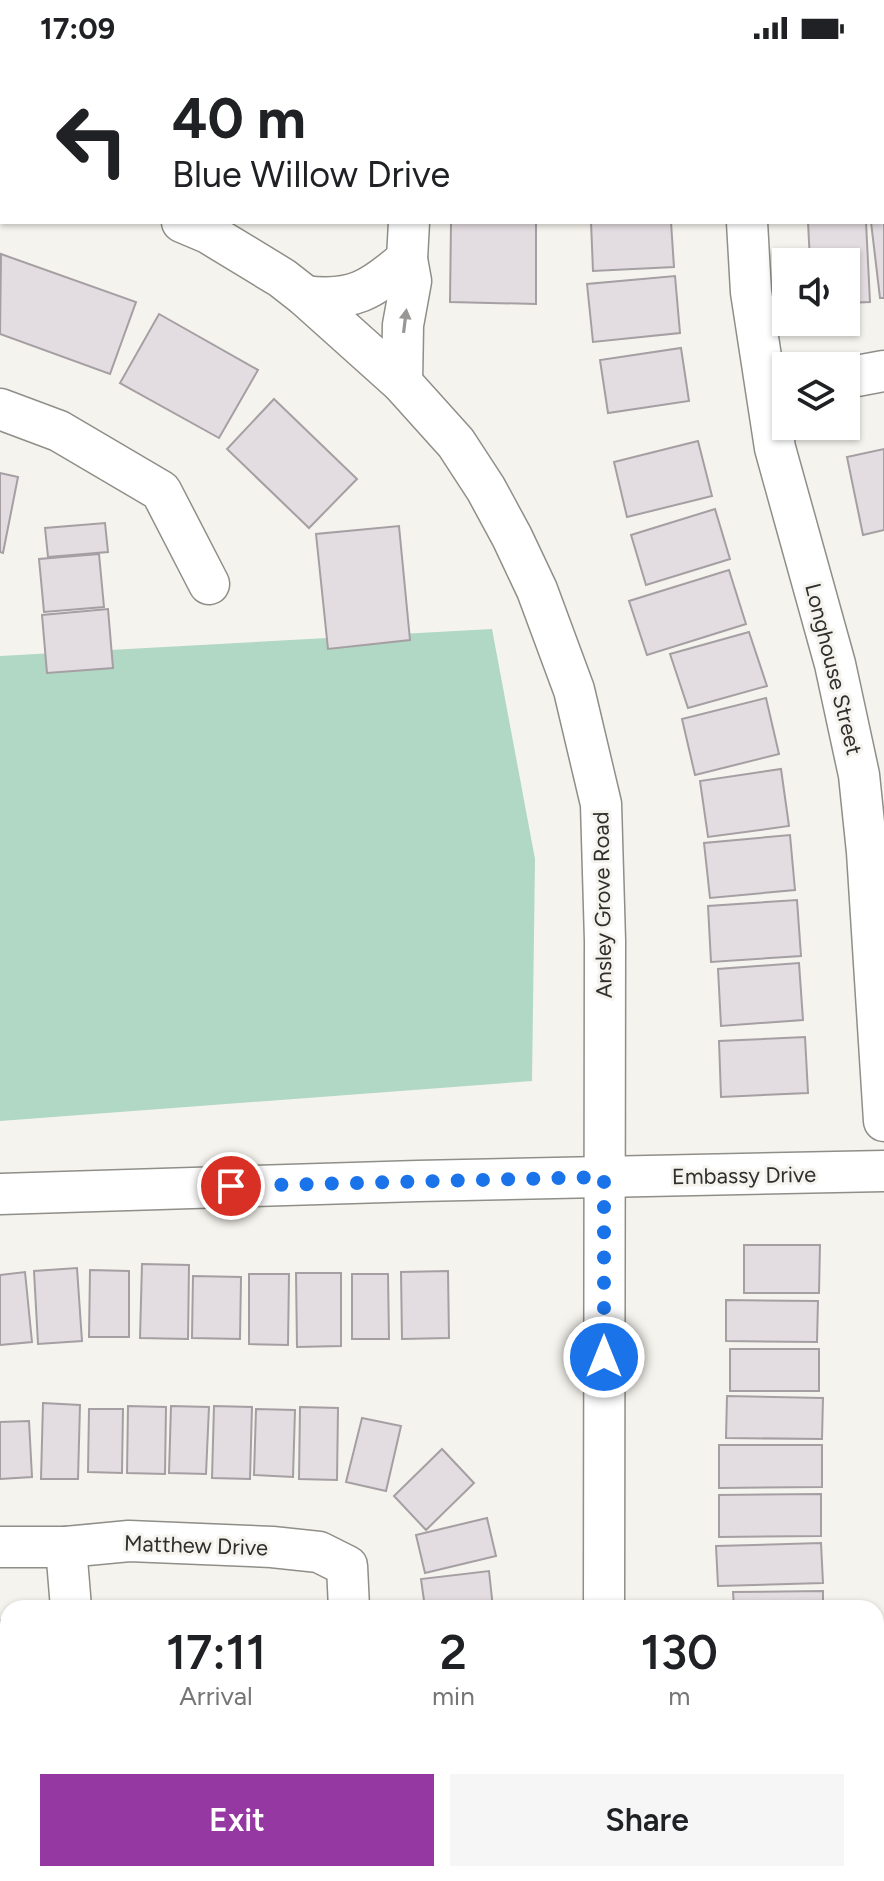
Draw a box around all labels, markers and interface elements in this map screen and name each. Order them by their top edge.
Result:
text: 17:09 [40,10,115,47]
text: 40 m [172,85,306,152]
icon: left [40,88,144,192]
text: Blue Willow Drive [172,153,450,196]
map controls [772,248,860,440]
button: sound [772,248,860,336]
one-way arrow [398,308,411,333]
button: layers [772,352,860,440]
street label: Longhouse Street [799,580,868,758]
street label: Ansley Grove Road [587,811,618,999]
pin [197,1152,265,1220]
street label: Embassy Drive [672,1161,816,1190]
icon: arrive [209,1164,253,1208]
position arrow [562,1315,646,1399]
street label: Matthew Drive [124,1529,268,1562]
text: 17:11 [166,1623,266,1681]
text: 2 [440,1623,467,1681]
text: 130 [641,1623,718,1681]
text: Arrival [179,1680,253,1712]
text: min [432,1680,475,1712]
text: m [668,1680,690,1712]
button: Exit [40,1774,434,1866]
button: Share [450,1774,844,1866]

